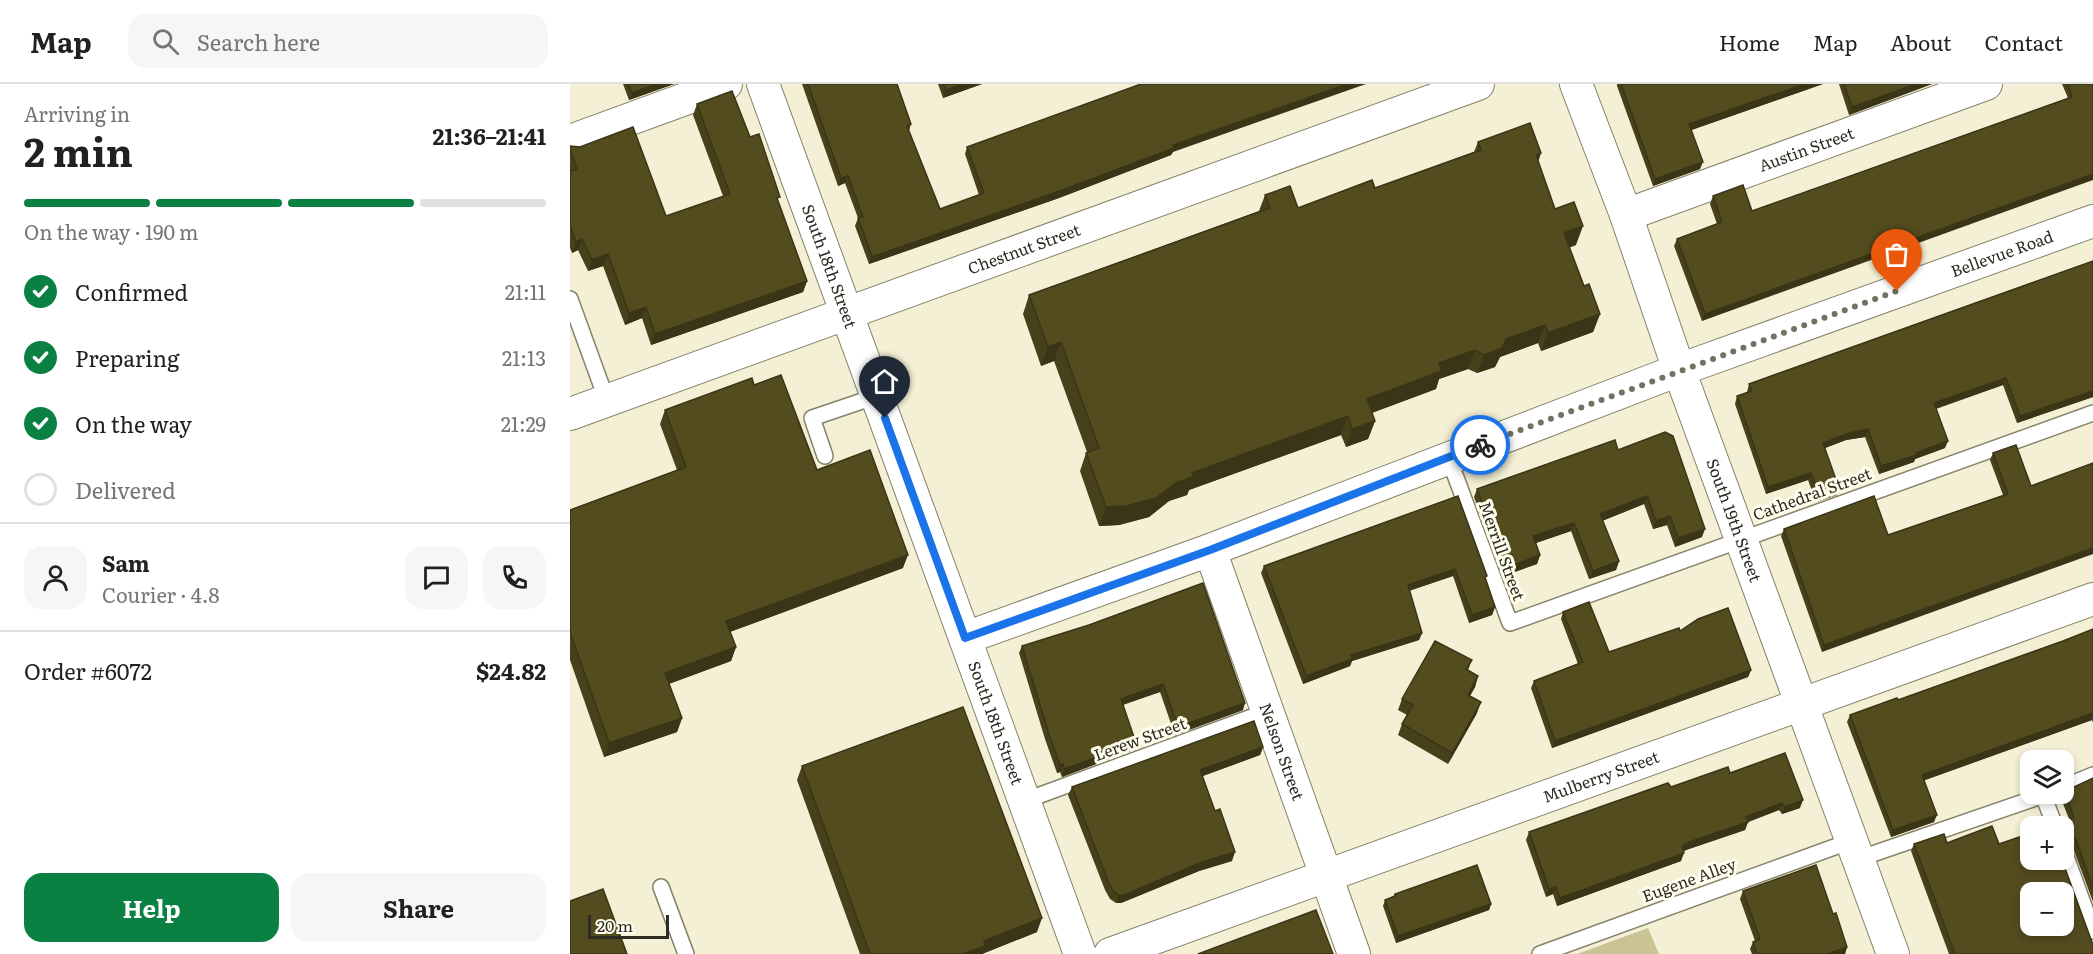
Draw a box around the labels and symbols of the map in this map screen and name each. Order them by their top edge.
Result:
street label: Austin Street [1755,120,1858,177]
street label: South 18th Street [797,201,864,332]
street label: Chestnut Street [964,216,1084,280]
street label: Bellevue Road [1947,223,2056,282]
pin [1871,229,1922,291]
pin [859,356,910,418]
courier [1450,415,1510,475]
street label: South 19th Street [1701,455,1769,585]
street label: Cathedral Street [1749,460,1875,526]
street label: Merrill Street [1474,498,1532,604]
street label: South 18th Street [963,657,1030,788]
street label: Nelson Street [1254,699,1311,804]
street label: Lerew Street [1090,710,1190,766]
street label: Mulberry Street [1539,744,1663,808]
street label: Eugene Alley [1638,851,1740,907]
scale bar [588,912,669,940]

